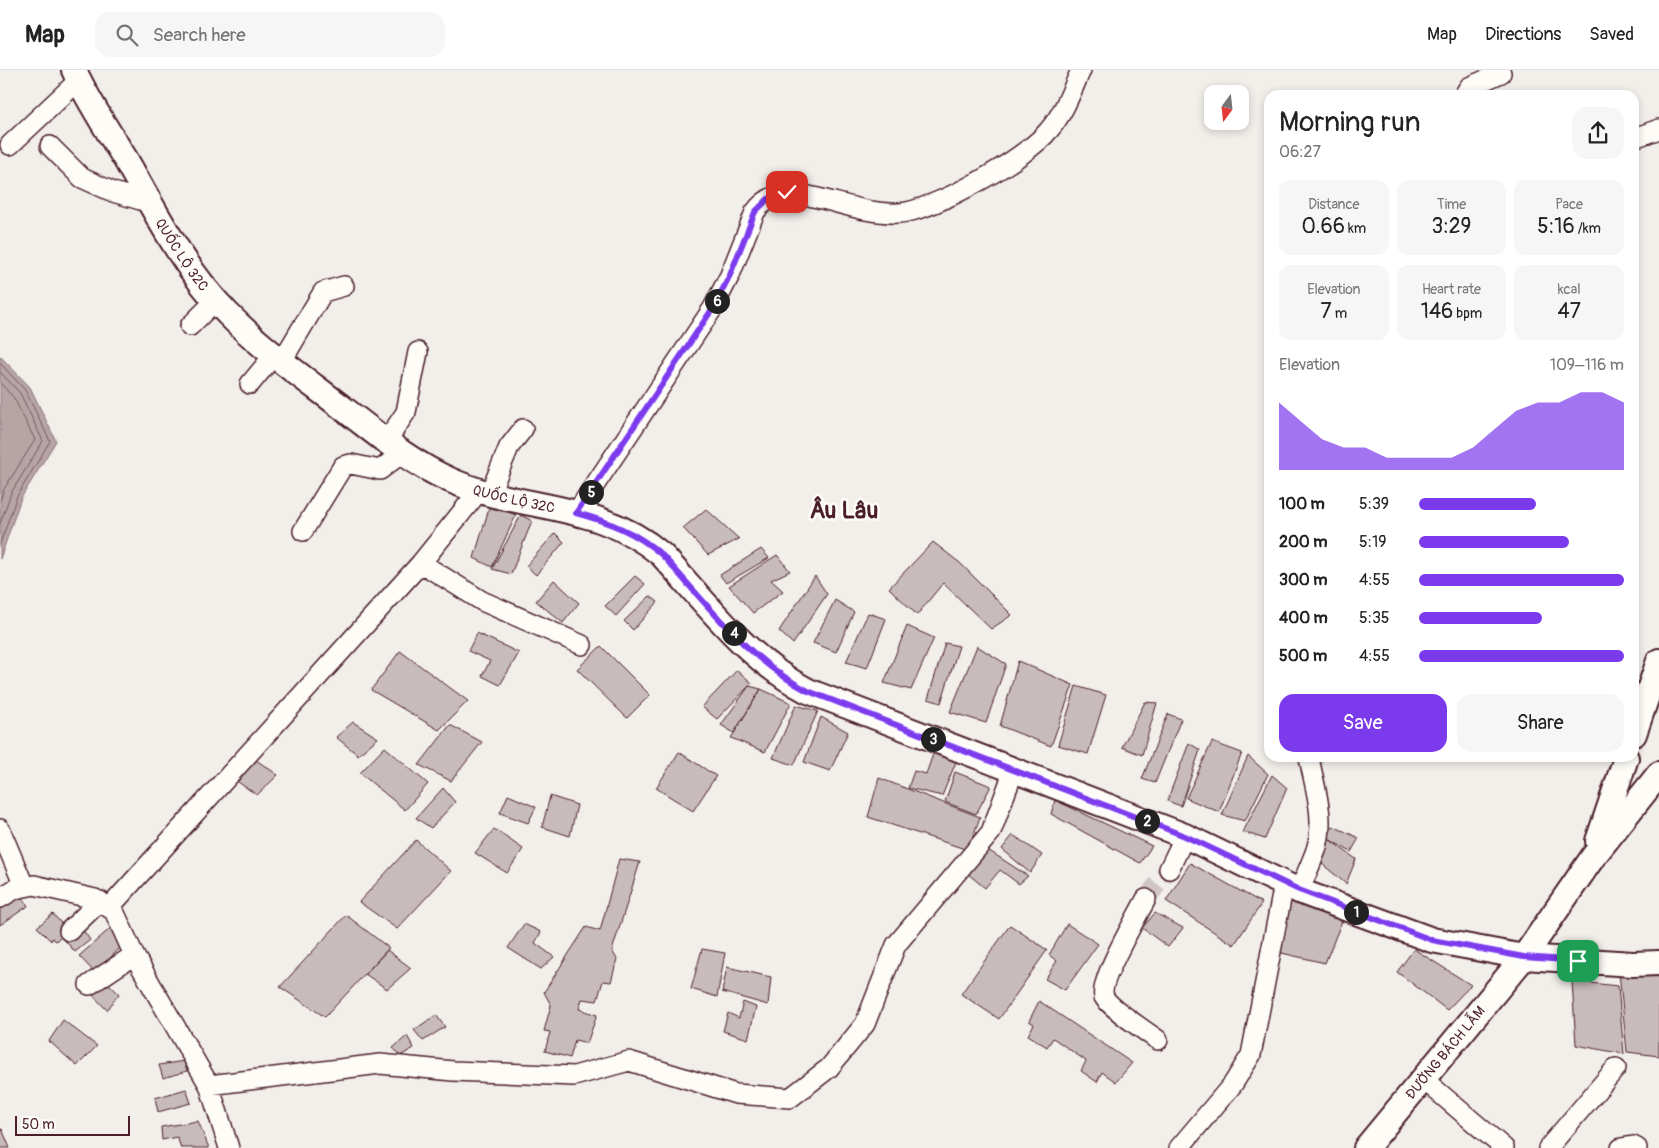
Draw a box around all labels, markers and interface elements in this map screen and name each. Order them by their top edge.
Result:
search box [95,12,445,57]
text: Map [25,20,65,49]
icon: search [113,21,141,49]
text: Search here [153,23,246,47]
text: Map [1427,23,1457,46]
text: Directions [1485,23,1561,46]
text: Saved [1589,23,1634,46]
north arrow [1204,85,1249,130]
map controls [1204,85,1249,130]
text: Morning run [1279,105,1421,140]
button: share [1572,107,1624,159]
text: 06:27 [1279,142,1321,162]
pin [766,171,808,213]
icon: check [773,178,801,206]
text: Distance [1308,196,1359,213]
text: Time [1437,196,1466,213]
text: Pace [1555,196,1583,213]
text: 0.66 [1301,213,1345,240]
text: 3:29 [1432,213,1471,240]
text: 5:16 [1537,213,1575,240]
street label: QUỐC LỘ 32C [152,215,212,295]
text: km [1345,220,1366,237]
text: /km [1575,220,1601,237]
text: Elevation [1307,281,1361,298]
text: Heart rate [1422,281,1481,298]
text: kcal [1558,281,1581,298]
pin: 6 [704,288,730,314]
text: 6 [713,293,722,310]
text: 7 [1321,298,1332,325]
text: 146 [1421,298,1453,325]
text: 47 [1558,298,1581,325]
text: m [1332,305,1347,322]
text: bpm [1453,305,1482,322]
text: Elevation [1279,355,1340,375]
text: 109–116 m [1550,355,1624,375]
pin: 5 [578,480,604,504]
street label: QUỐC LỘ 32C [471,481,557,517]
text: 5 [588,484,595,501]
text: 100 m [1279,494,1325,514]
text: 5:39 [1359,494,1389,514]
district label: Âu Lâu [810,496,878,525]
text: 200 m [1279,532,1327,552]
text: 5:19 [1359,532,1386,552]
text: 300 m [1279,570,1327,590]
text: 4:55 [1359,570,1390,590]
text: 400 m [1279,608,1328,628]
text: 5:35 [1359,608,1390,628]
pin: 4 [722,620,746,646]
text: 4 [730,625,739,642]
text: 500 m [1279,646,1327,666]
text: 4:55 [1359,646,1390,666]
button: Save [1279,694,1447,752]
button: Share [1457,694,1624,752]
pin: 3 [920,726,946,752]
text: 3 [930,731,937,748]
pin: 2 [1134,808,1160,834]
text: 2 [1144,813,1151,830]
pin: 1 [1344,900,1368,924]
text: 1 [1354,904,1359,921]
pin [1557,940,1599,982]
icon: arrive [1564,947,1592,975]
street label: ĐƯỜNG BÁCH LẪM [1402,1003,1489,1103]
scale bar [15,1113,130,1136]
text: 50 m [22,1116,55,1133]

